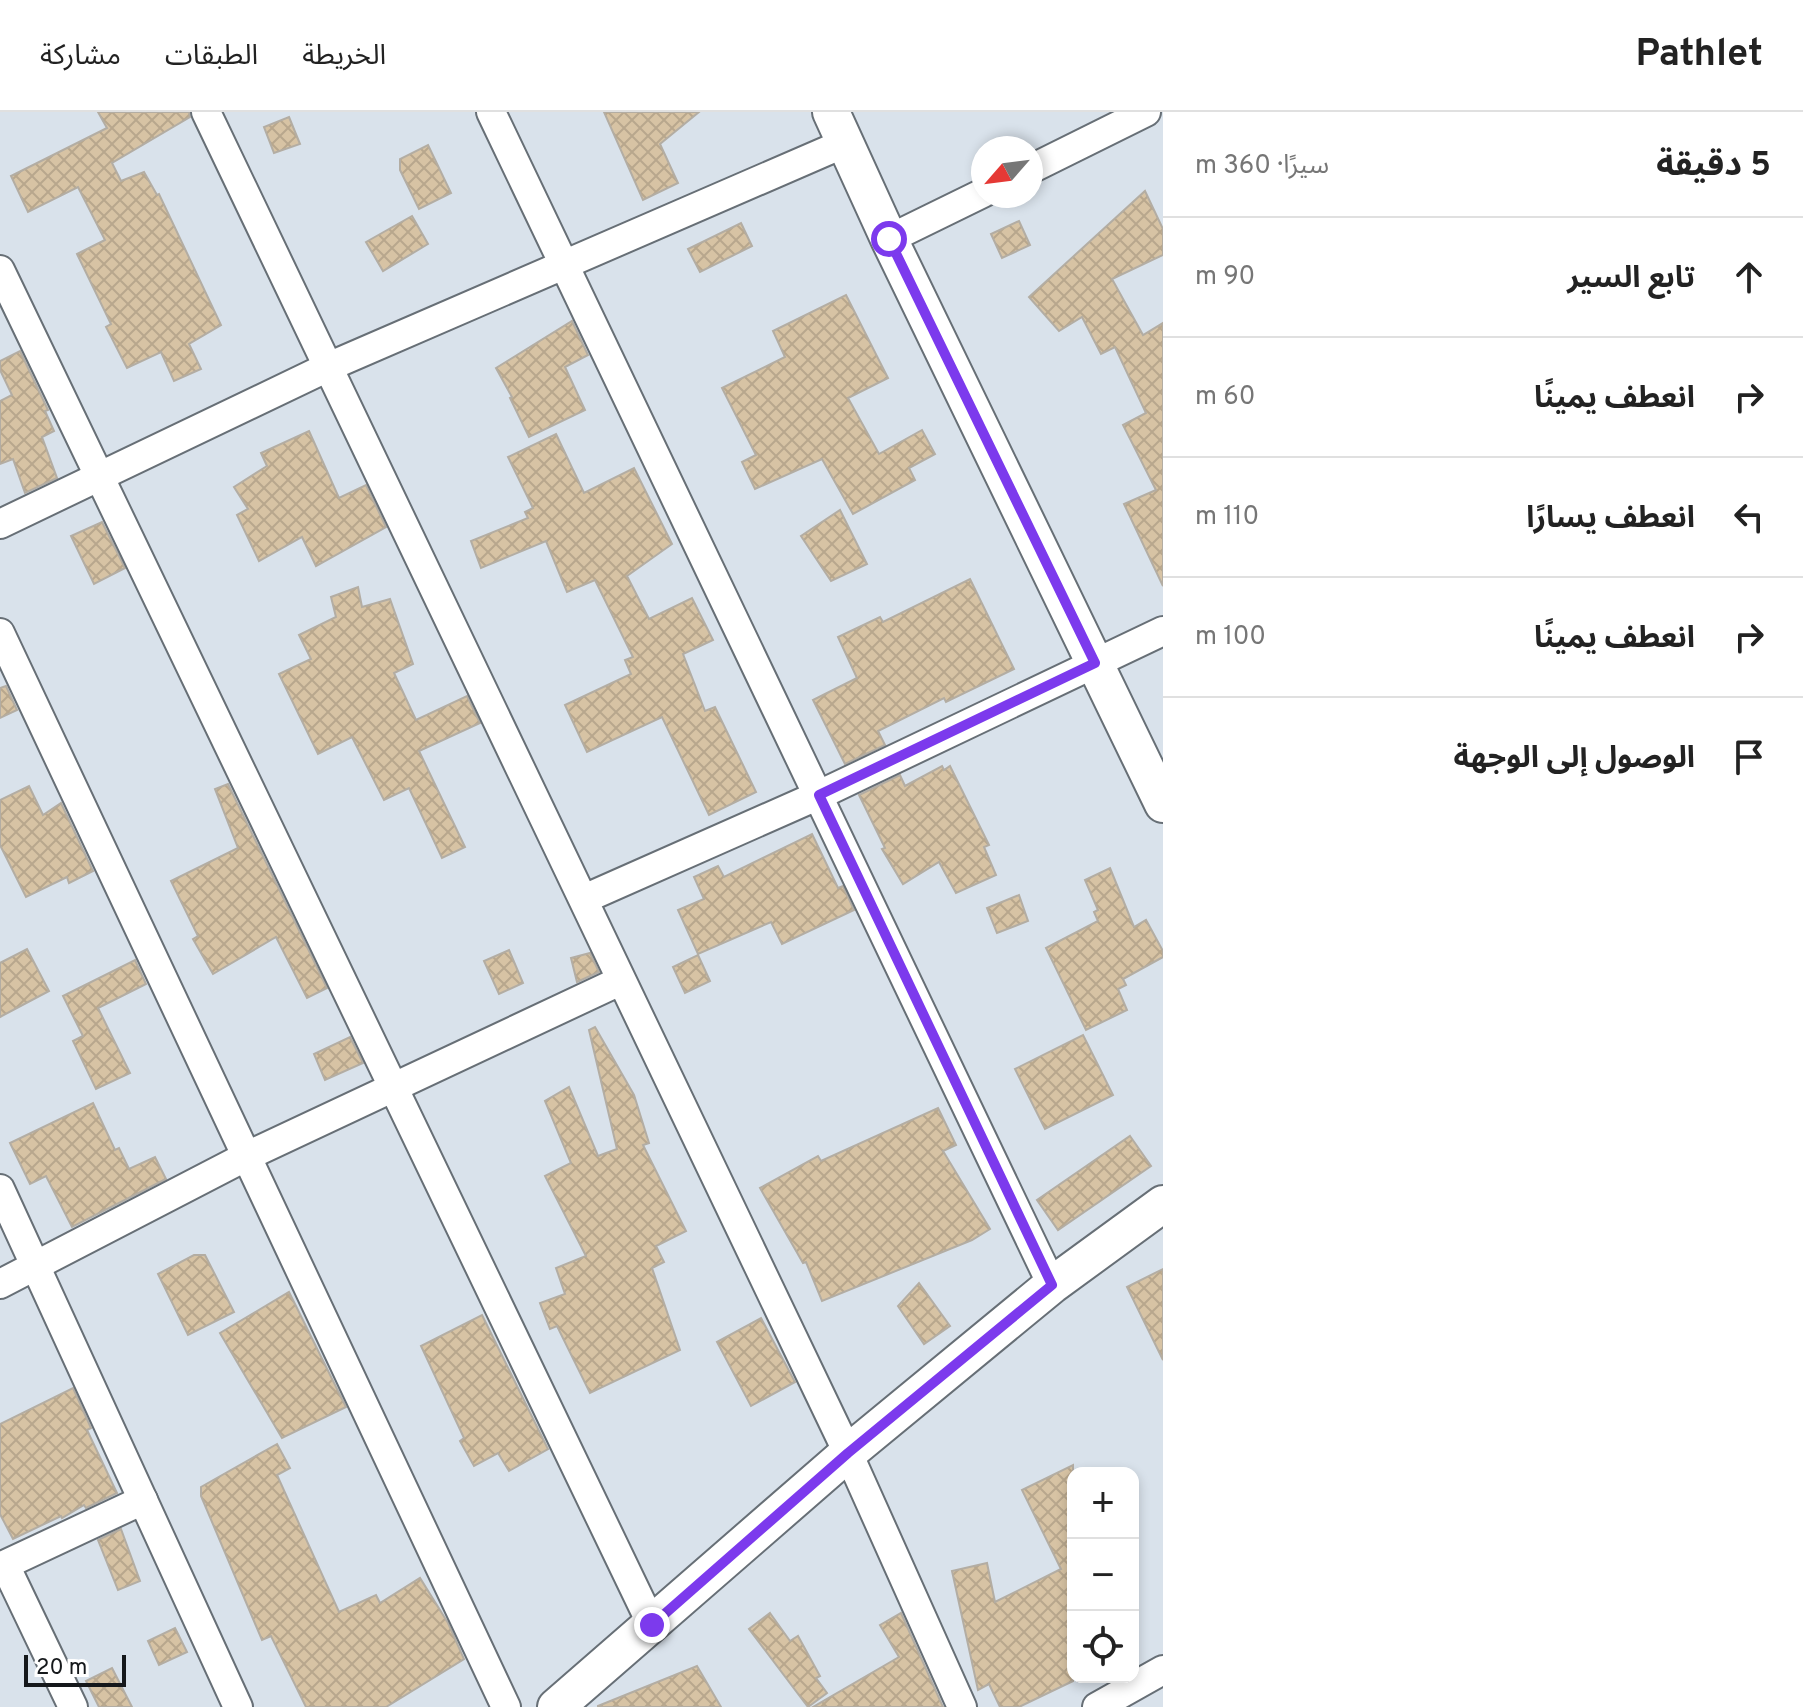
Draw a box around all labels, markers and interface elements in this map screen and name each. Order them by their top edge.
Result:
text: Pathlet [1635,31,1763,80]
text: مشاركة [40,39,121,75]
text: الطبقات [165,39,258,75]
text: الخريطة [302,39,386,75]
north arrow [971,136,1043,208]
text: 5 دقيقة [1656,145,1771,188]
text: سيرًا · 360 m [1195,150,1329,183]
route start [871,221,907,257]
icon: ahead [1727,255,1771,299]
text: 90 m [1195,261,1255,294]
text: تابع السير [1567,261,1695,298]
icon: right [1727,375,1771,419]
text: 60 m [1195,381,1255,414]
text: انعطف يمينًا [1534,381,1695,418]
icon: left [1727,495,1771,539]
text: 110 m [1195,501,1259,534]
text: انعطف يسارًا [1526,501,1695,538]
icon: right [1727,615,1771,659]
text: 100 m [1195,621,1266,654]
text: انعطف يمينًا [1534,621,1695,658]
icon: arrive [1727,735,1771,779]
text: الوصول إلى الوجهة [1453,741,1695,778]
map controls [1067,1467,1139,1683]
button: + [1067,1467,1139,1539]
button: − [1067,1539,1139,1611]
route end [634,1607,670,1643]
button: locate [1067,1611,1139,1683]
scale bar [24,1651,126,1687]
text: 20 m [36,1655,87,1682]

